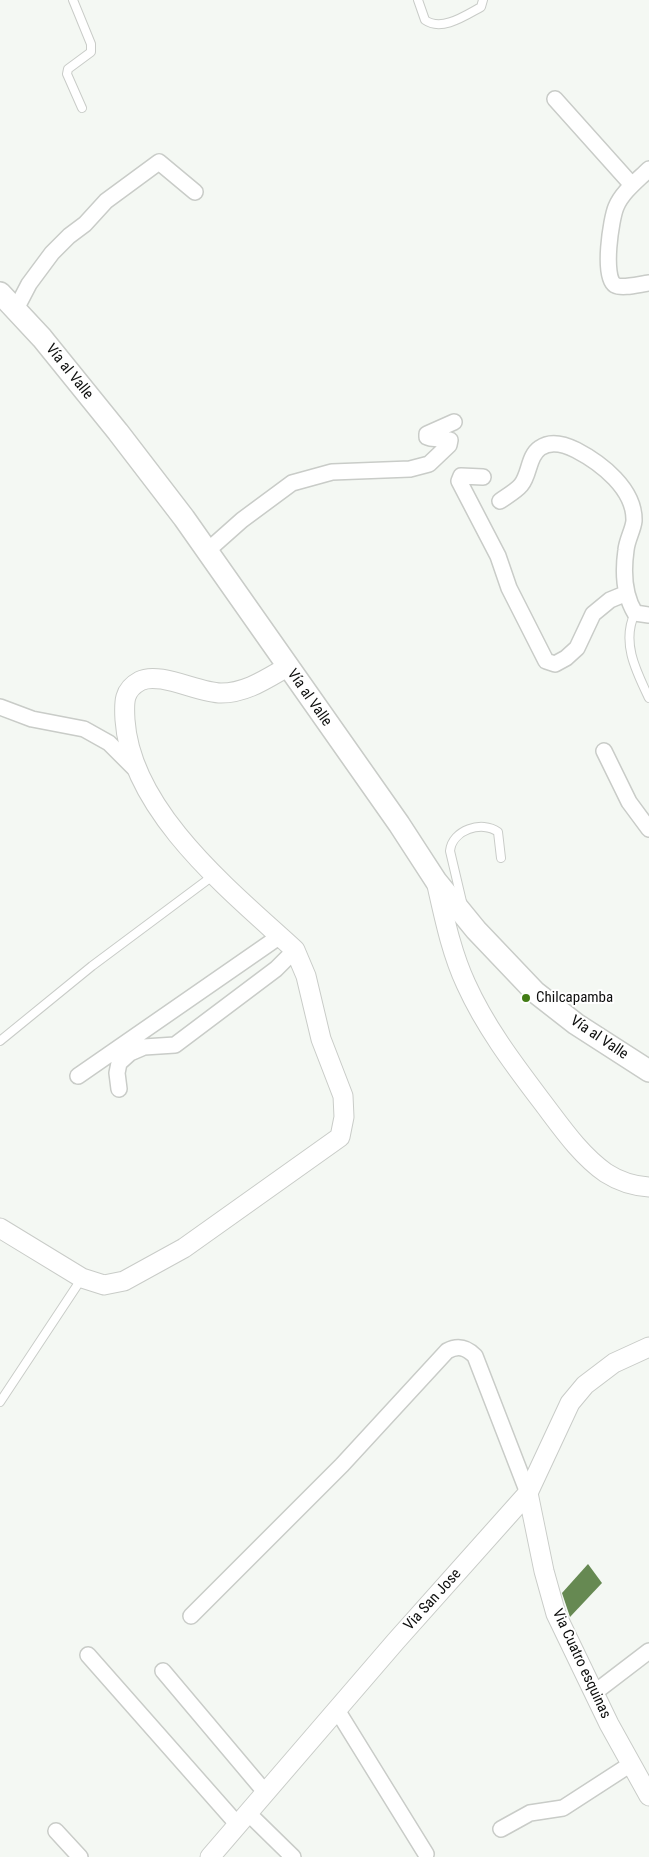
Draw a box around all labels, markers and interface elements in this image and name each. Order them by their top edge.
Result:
street label: Vía al Valle [41,341,97,403]
street label: Vía al Valle [283,666,335,730]
place label: Chilcapamba [536,989,613,1007]
marker: Chilcapamba [520,992,532,1004]
street label: Vía al Valle [567,1012,631,1064]
street label: Via San Jose [401,1565,465,1635]
street label: Via Cuatro esquinas [548,1606,614,1722]

